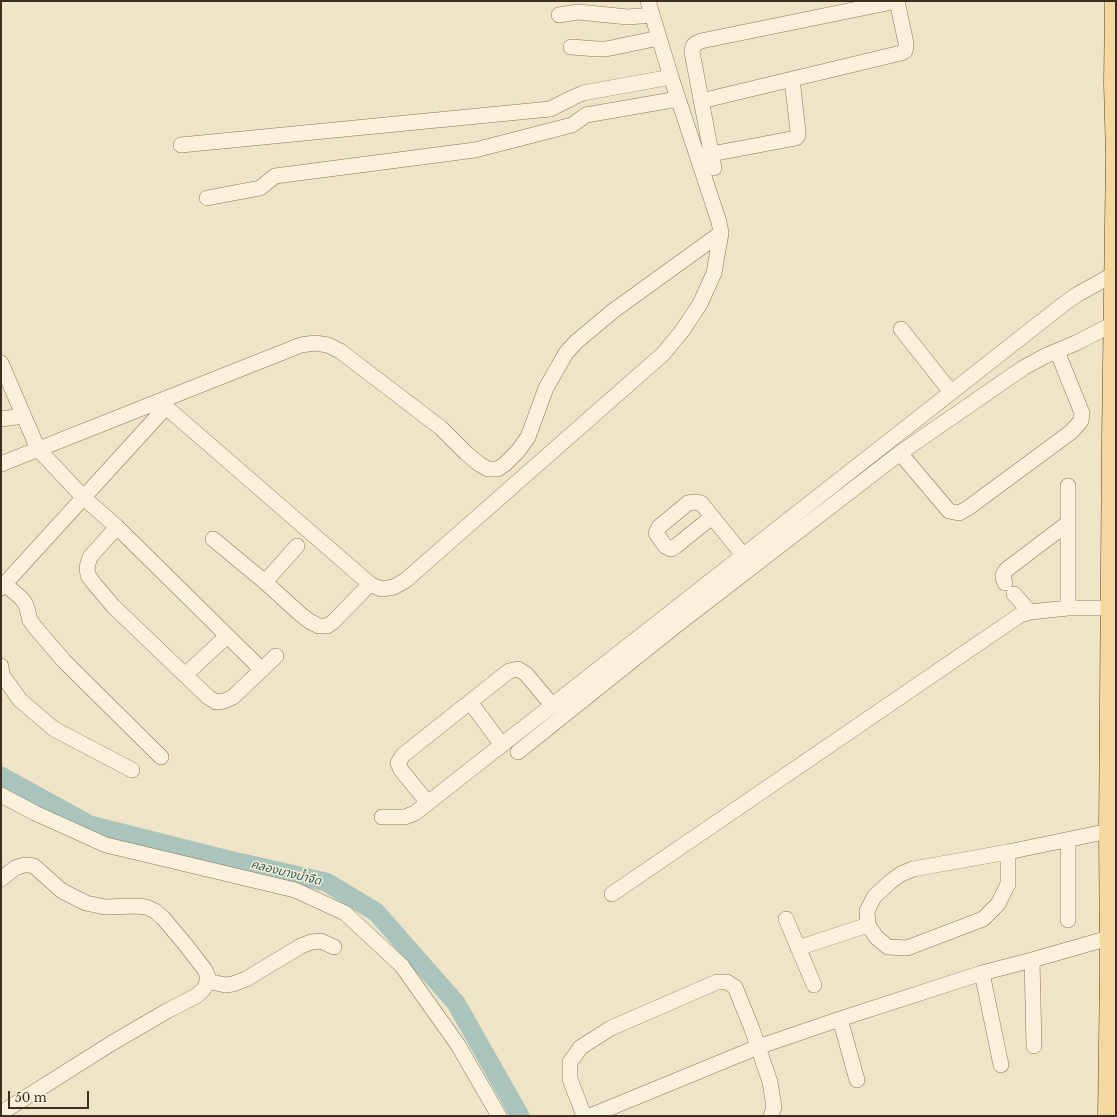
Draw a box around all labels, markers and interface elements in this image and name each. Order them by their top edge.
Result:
water label: คลองบางน้ำจืด [249,857,323,889]
scale bar [10,1083,91,1109]
text: 50 m [15,1090,47,1105]

